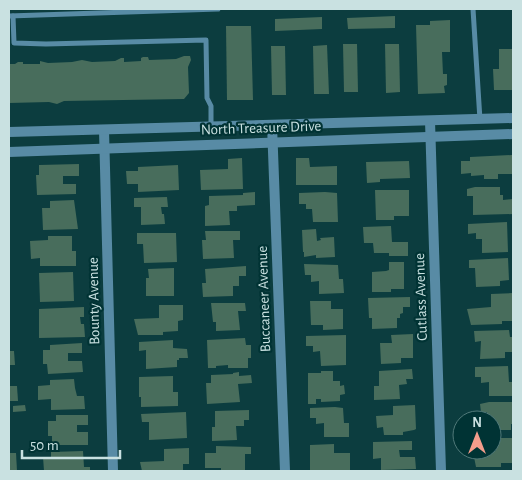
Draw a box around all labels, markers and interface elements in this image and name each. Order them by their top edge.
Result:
street label: North Treasure Drive [200,118,322,138]
street label: Buccaneer Avenue [255,245,273,352]
street label: Cutlass Avenue [412,253,430,341]
street label: Bounty Avenue [86,257,102,345]
north arrow [452,410,502,460]
text: N [472,416,482,430]
scale bar [22,428,120,460]
text: 50 m [30,438,59,453]

